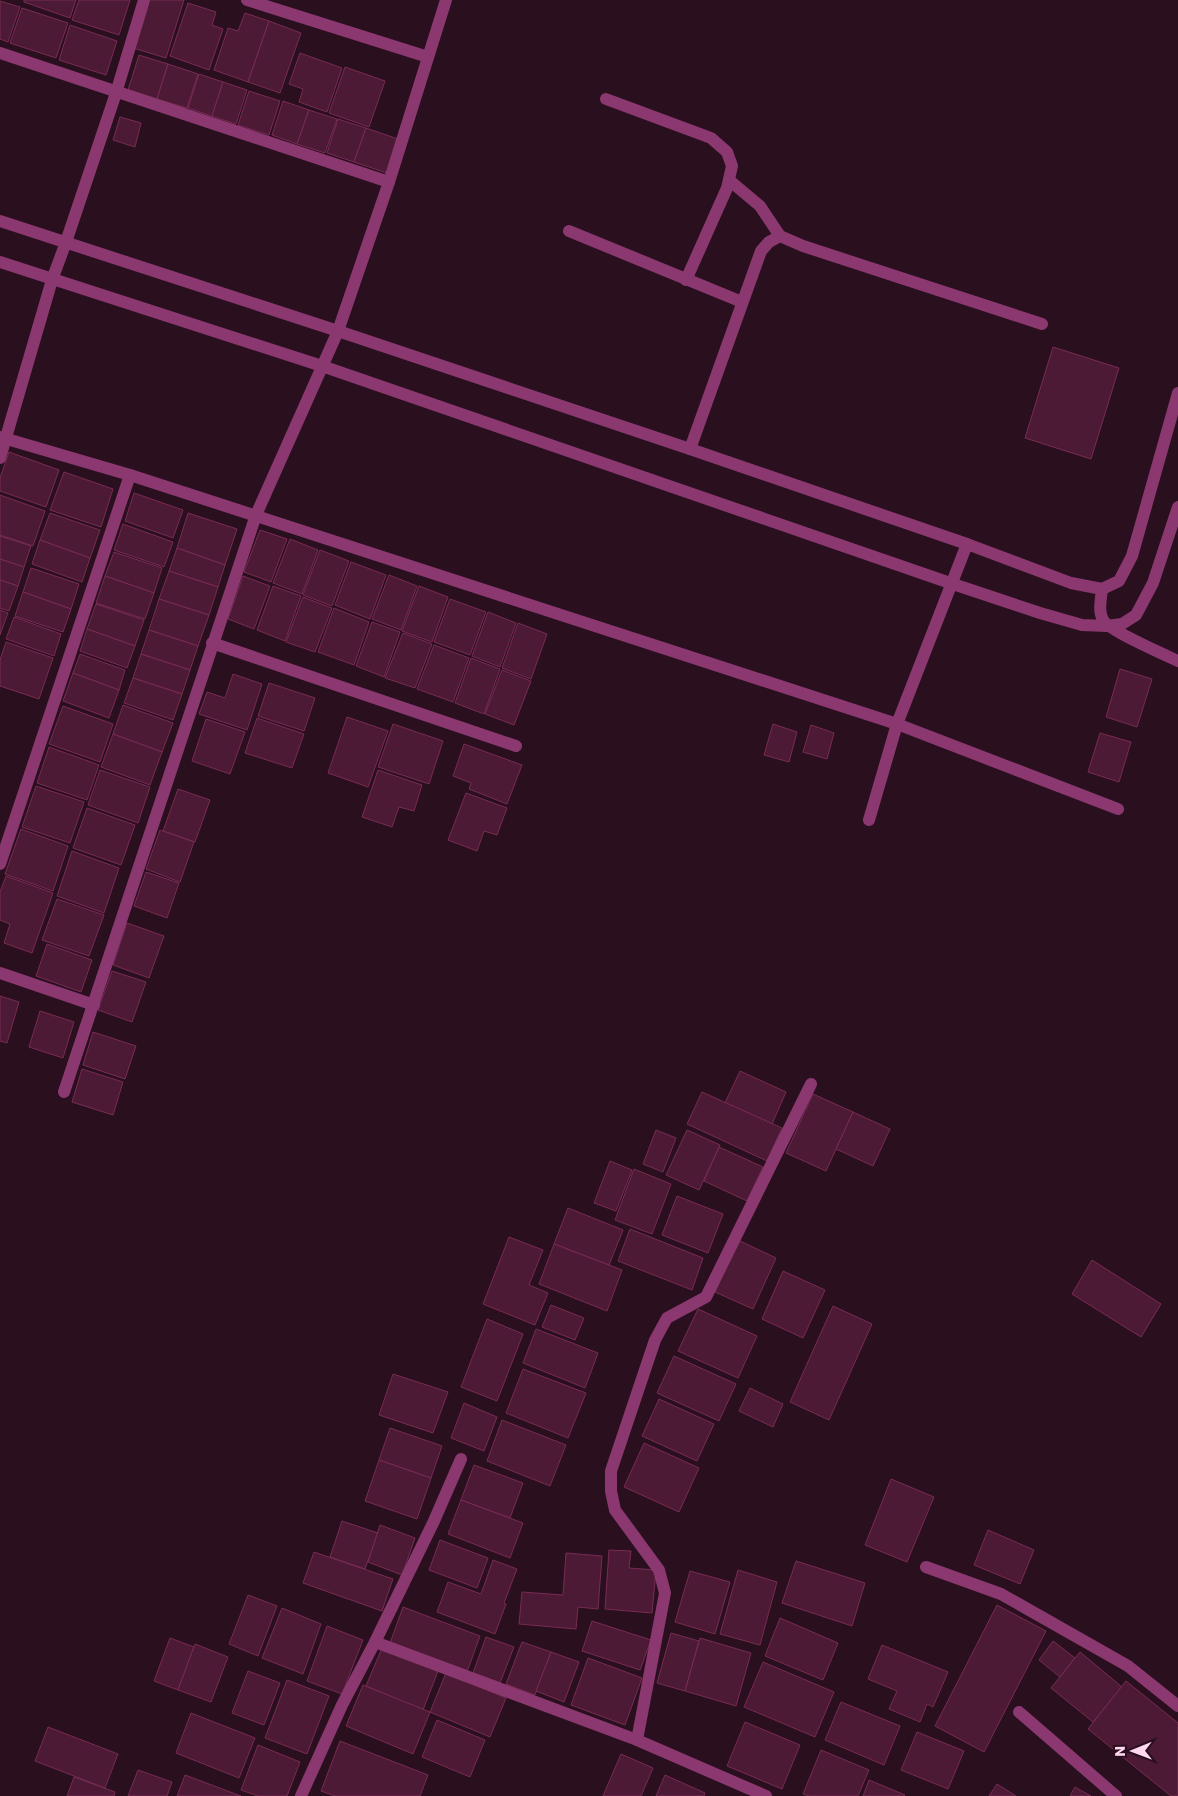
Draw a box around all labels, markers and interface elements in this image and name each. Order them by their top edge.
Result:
north arrow [1108,1726,1158,1776]
text: N [1110,1746,1130,1757]

